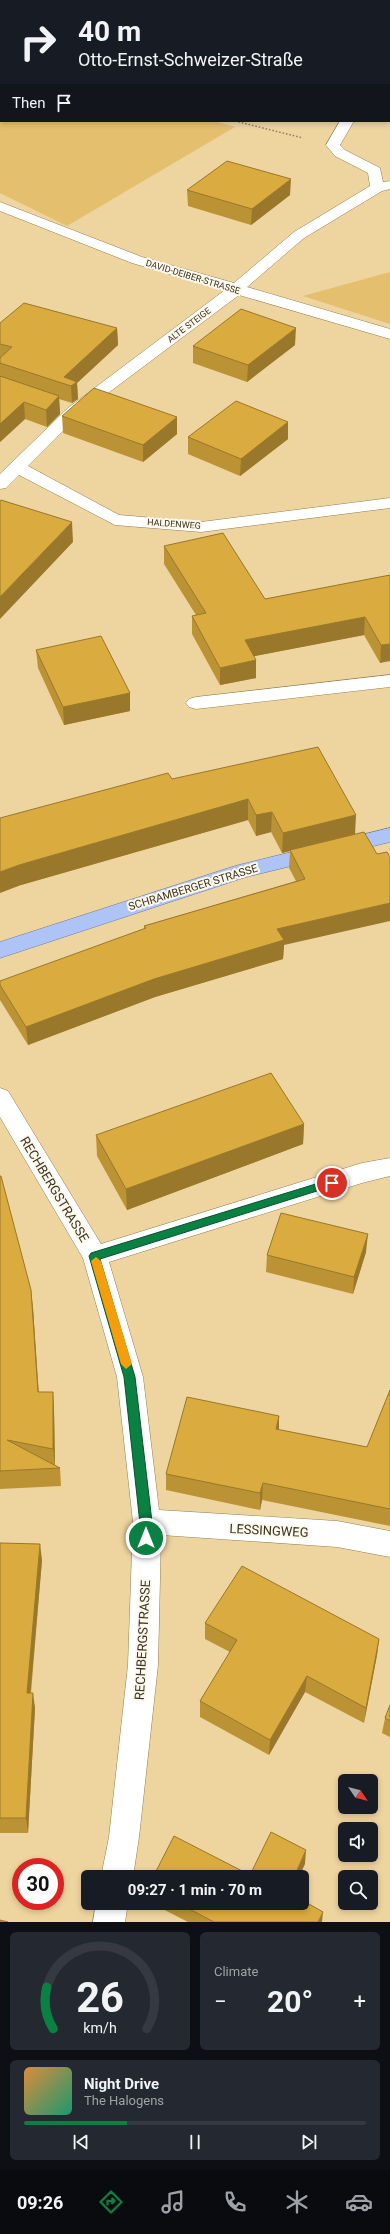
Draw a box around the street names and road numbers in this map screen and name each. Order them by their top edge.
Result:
street label: DAVID-DEIBER-STRASSE [145,258,241,296]
street label: ALTE STEIGE [165,305,213,345]
street label: HALDENWEG [147,517,201,531]
street label: SCHRAMBERGER STRASSE [127,862,259,913]
street label: RECHBERGSTRASSE [17,1134,92,1245]
street label: LESSINGWEG [229,1521,309,1540]
street label: RECHBERGSTRASSE [132,1580,153,1700]

